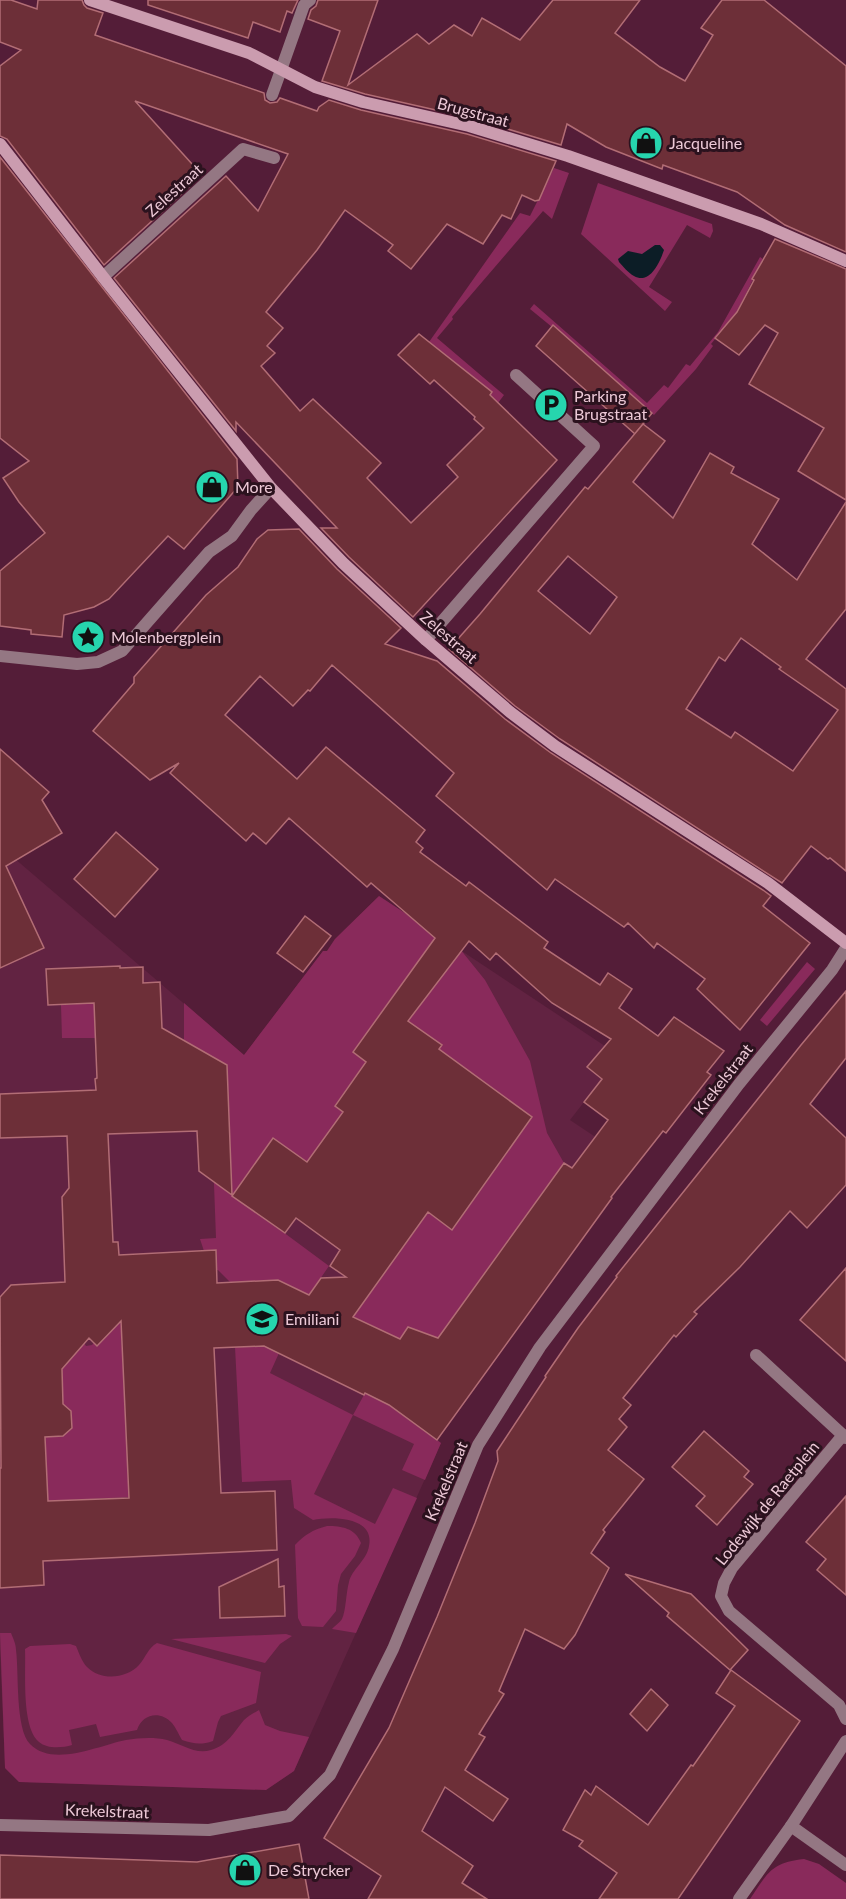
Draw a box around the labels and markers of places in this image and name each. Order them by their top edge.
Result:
shop icon: Jacqueline [628,125,664,161]
place label: Jacqueline [669,133,742,152]
place label: Parking Brugstraat [574,386,647,423]
parking icon: Parking Brugstraat [533,387,569,423]
shop icon: More [194,469,230,505]
place label: More [235,477,273,496]
place icon: Molenbergplein [70,619,106,655]
place label: Molenbergplein [111,627,221,646]
school or university icon: Emiliani [244,1301,280,1337]
place label: Emiliani [285,1309,339,1328]
shop icon: De Strycker [227,1852,263,1888]
place label: De Strycker [268,1860,350,1879]

